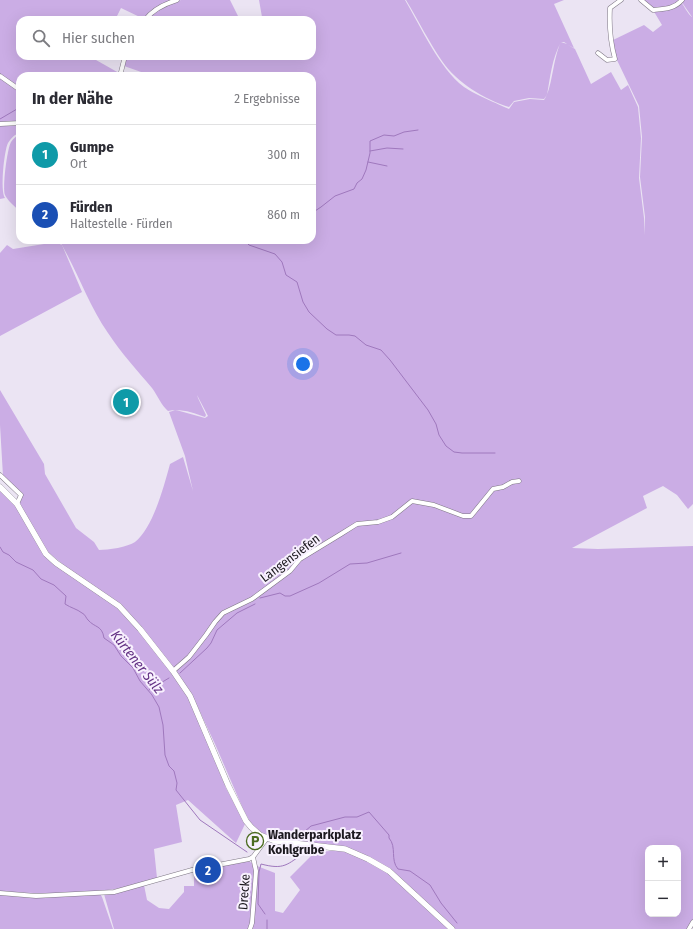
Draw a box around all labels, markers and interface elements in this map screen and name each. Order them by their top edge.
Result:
search box [16,16,316,60]
icon: search [30,27,52,49]
text: Hier suchen [62,29,135,47]
text: In der Nähe [32,88,113,109]
text: 2 Ergebnisse [234,91,300,106]
text: Gumpe [70,138,114,156]
text: 1 [42,147,48,162]
text: 300 m [268,147,300,162]
text: Ort [70,156,87,171]
text: Fürden [70,198,113,216]
text: 2 [42,207,48,222]
text: 860 m [267,207,300,222]
text: Haltestelle · Fürden [70,216,173,231]
your location [293,354,313,374]
pin: 1 [113,387,139,417]
street label: Langensiefen [257,531,323,585]
water label: Kürtener Sülz [107,627,167,697]
place label: Wanderparkplatz Kohlgrube [268,827,362,857]
parking icon: Wanderparkplatz Kohlgrube [245,831,265,851]
map controls [645,845,681,917]
button: + [645,845,681,881]
pin: 2 [195,855,221,885]
street label: Drecke [235,873,253,911]
button: − [645,881,681,917]

